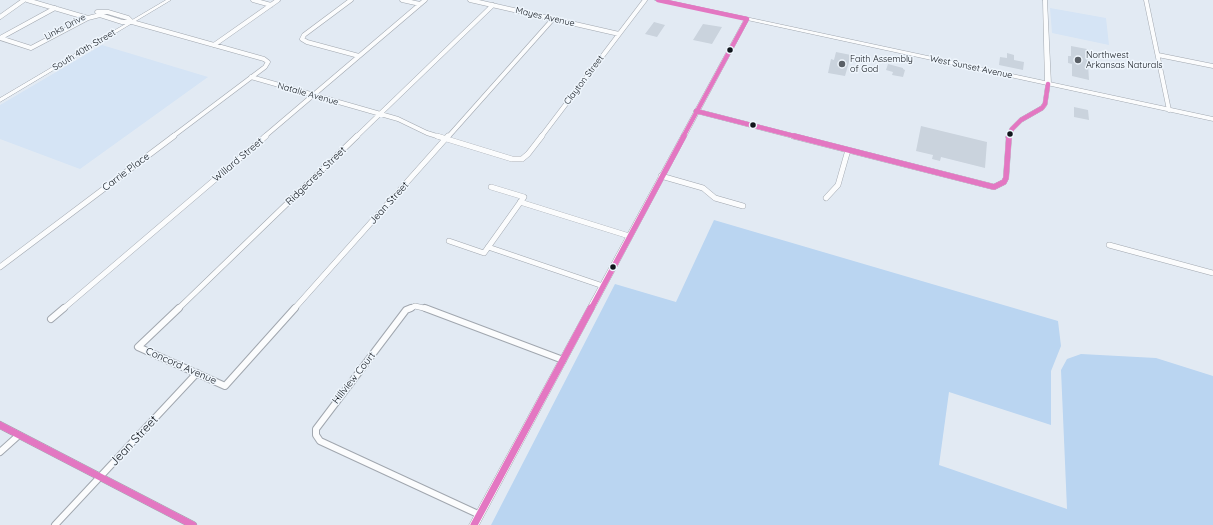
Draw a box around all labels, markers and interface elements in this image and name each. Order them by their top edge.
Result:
street label: Mayes Avenue [514,5,576,29]
street label: Links Drive [43,12,87,42]
street label: South 40th Street [51,27,117,73]
unlabelled marker [725,45,735,55]
place label: Northwest Arkansas Naturals [1086,50,1162,71]
street label: Clayton Street [562,53,606,107]
street label: West Sunset Avenue [929,53,1013,81]
place label: Faith Assembly of God [850,54,913,75]
marker: Northwest Arkansas Naturals [1073,55,1083,65]
marker: Faith Assembly of God [837,59,847,69]
street label: Natalie Avenue [276,80,340,108]
unlabelled marker [748,120,758,130]
unlabelled marker [1005,129,1015,139]
street label: Willard Street [210,135,266,185]
street label: Ridgecrest Street [283,144,349,208]
street label: Carrie Place [100,150,152,194]
street label: Jean Street [367,179,411,227]
unlabelled marker [608,262,618,272]
street label: Concord Avenue [144,345,218,387]
street label: Hillview Court [330,350,378,406]
street label: Jean Street [107,413,161,469]

